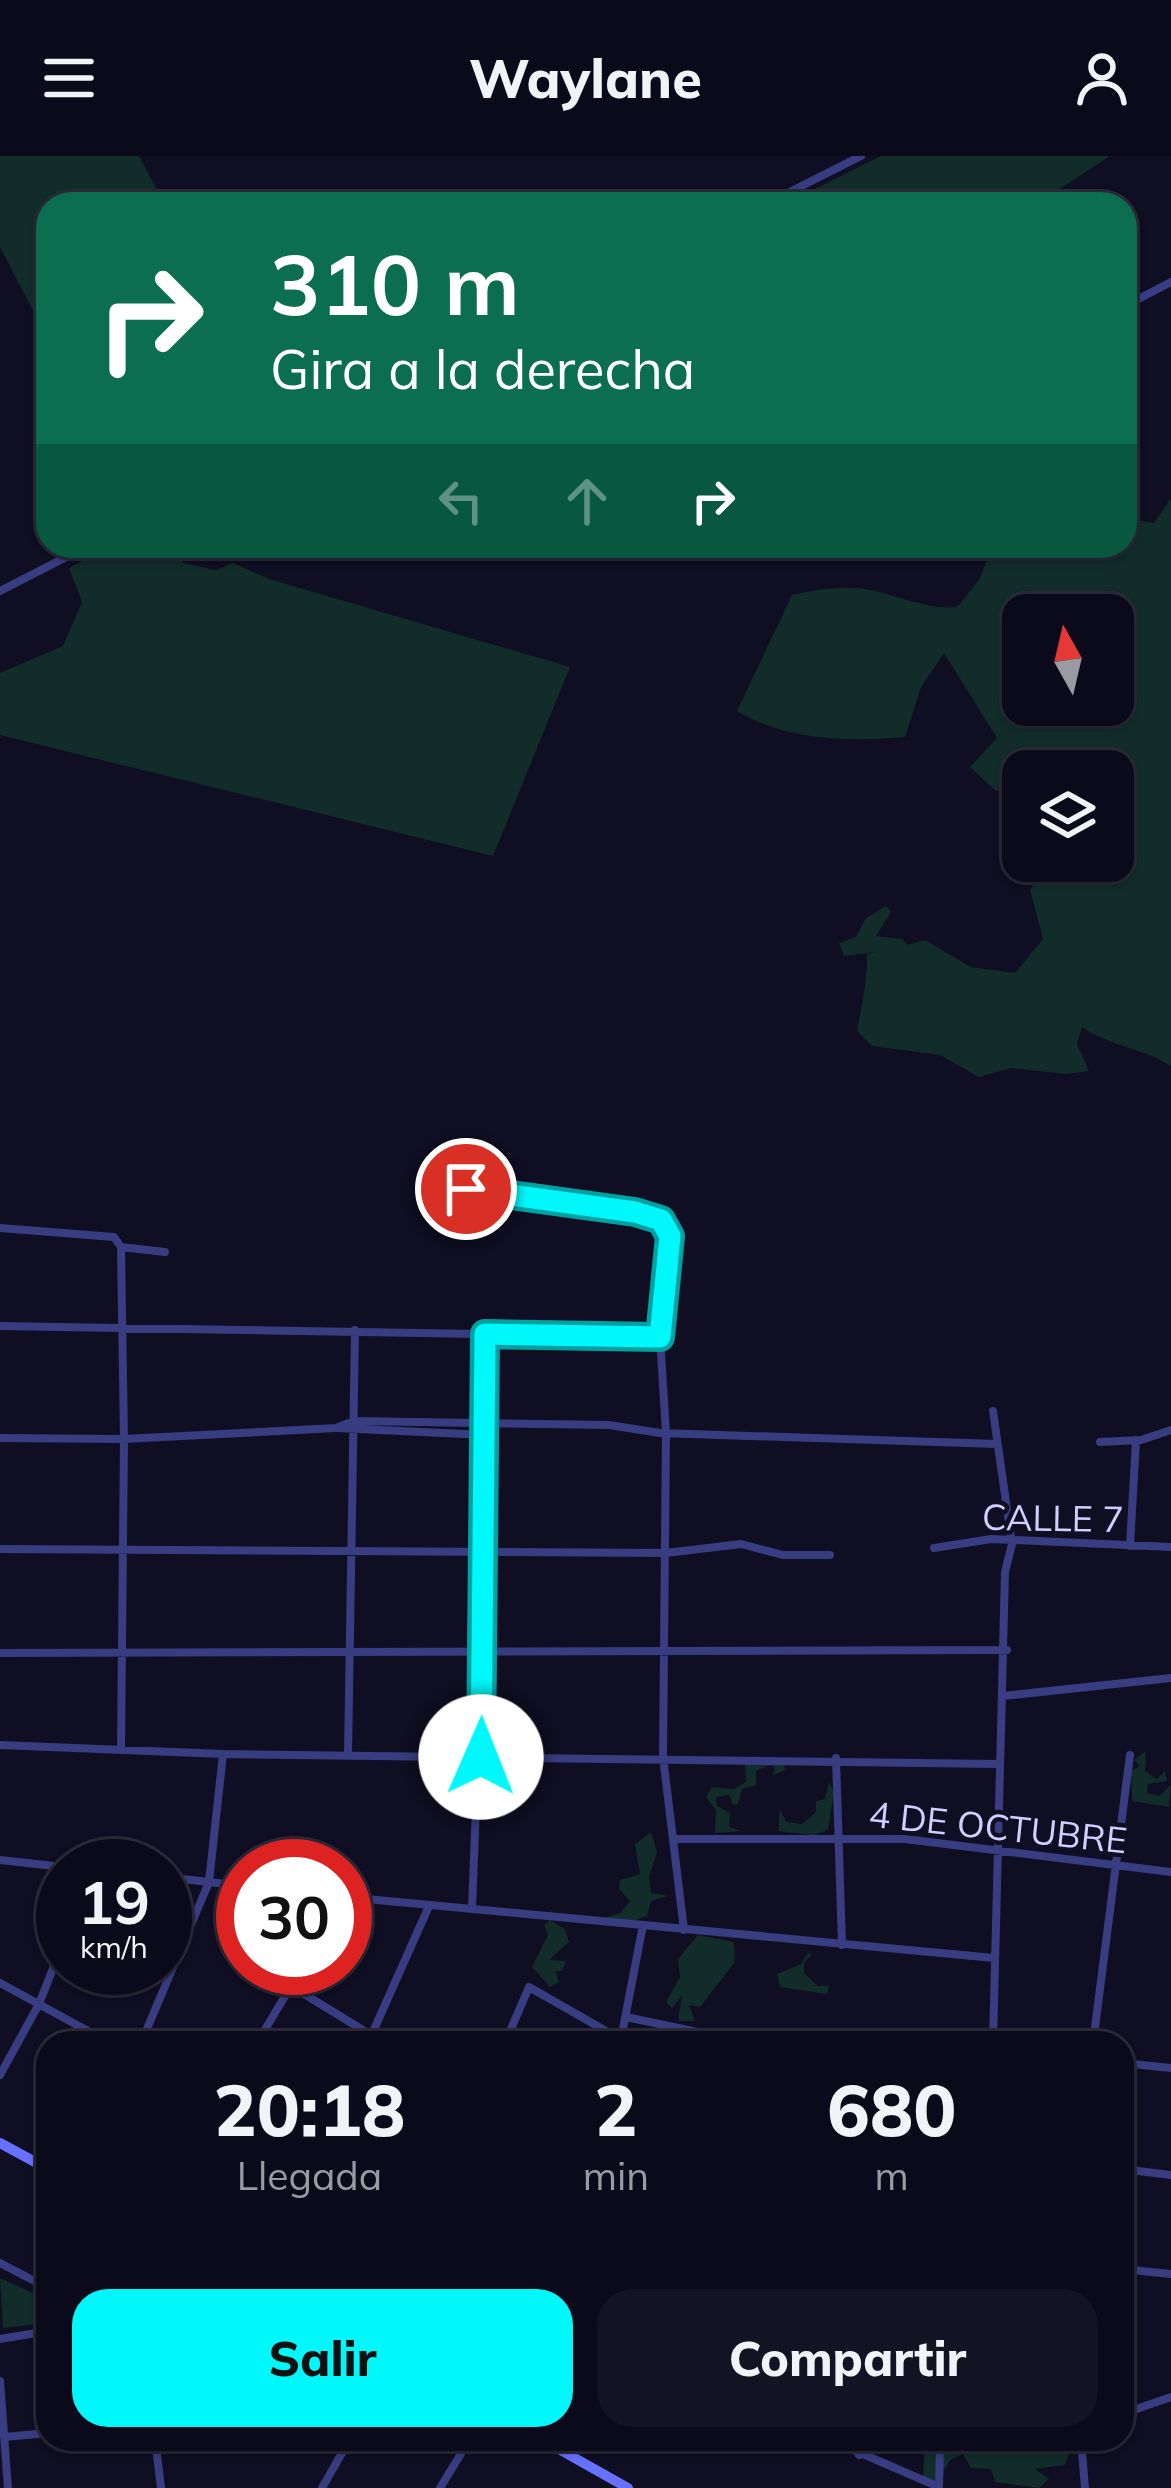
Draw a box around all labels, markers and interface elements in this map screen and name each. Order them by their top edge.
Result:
text: Waylane [469,44,702,112]
icon: menu [36,45,102,111]
icon: person [1069,45,1135,111]
text: 310 m [270,231,520,336]
icon: right [72,240,228,396]
text: Gira a la derecha [270,335,695,403]
icon: left [428,468,494,534]
icon: ahead [554,468,620,534]
icon: right [680,468,746,534]
north arrow [1002,594,1134,726]
map controls [1002,594,1134,882]
button: layers [1002,750,1134,882]
pin [415,1138,517,1240]
icon: arrive [433,1156,499,1222]
street label: CALLE 7 [982,1494,1124,1541]
position arrow [418,1694,544,1820]
street label: 4 DE OCTUBRE [867,1791,1129,1862]
speed limit sign: 30 [216,1839,372,1995]
text: 19 [78,1864,150,1939]
text: km/h [80,1928,148,1966]
text: 20:18 [214,2064,405,2154]
text: 2 [594,2064,638,2154]
text: 680 [827,2064,956,2154]
text: Llegada [237,2151,382,2200]
text: min [583,2151,649,2200]
text: m [874,2151,909,2200]
button: Salir [72,2289,573,2427]
button: Compartir [597,2289,1098,2427]

